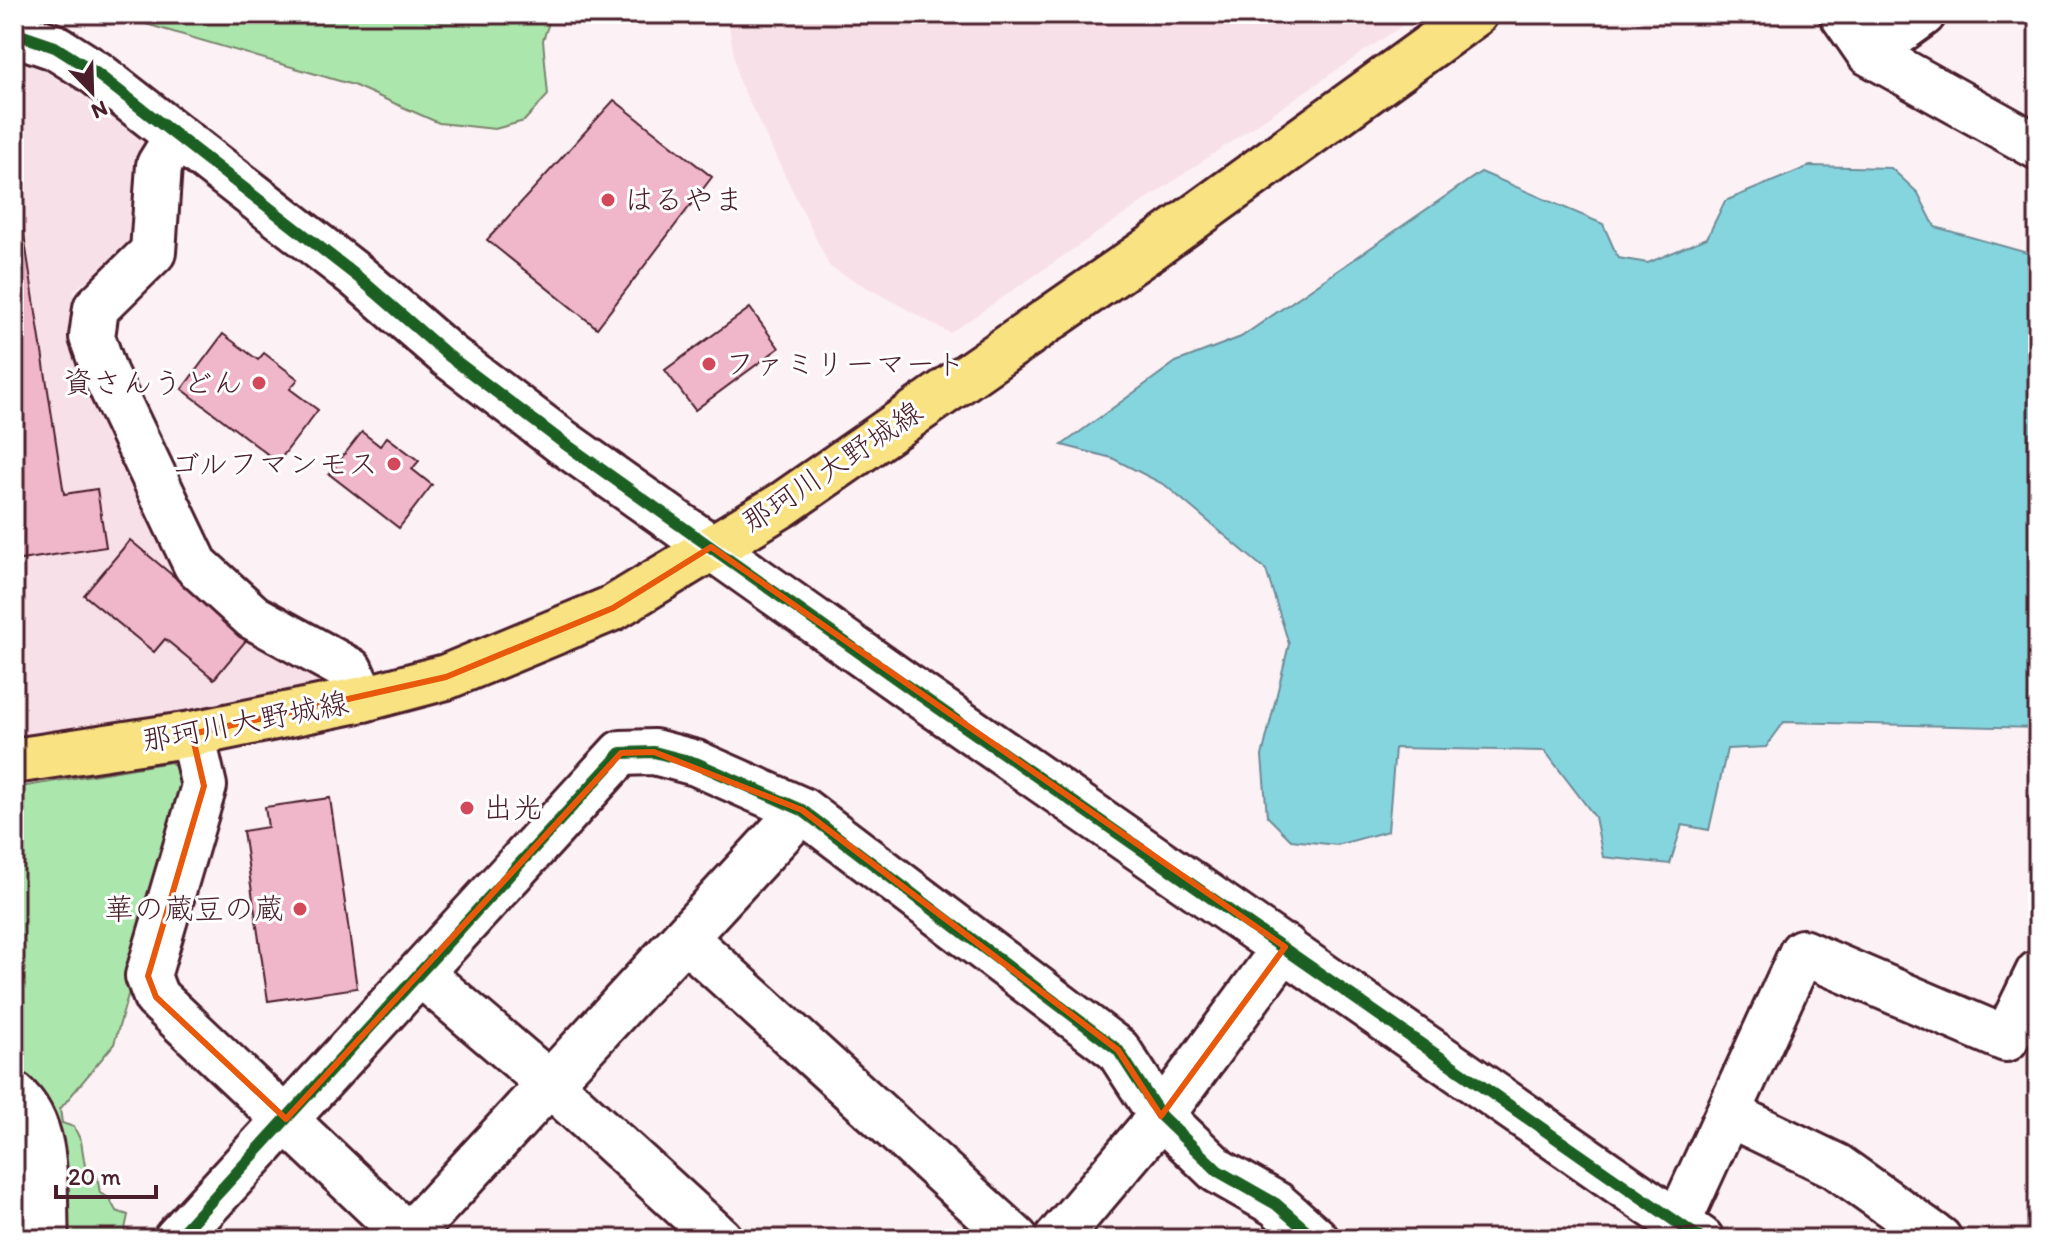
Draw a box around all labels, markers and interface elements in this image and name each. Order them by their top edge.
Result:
north arrow [52,52,132,132]
text: N [88,95,112,125]
place label: はるやま [624,181,744,218]
marker: はるやま [599,191,617,209]
place label: ファミリーマート [725,345,966,382]
marker: ファミリーマート [700,355,718,373]
place label: 資さんうどん [62,364,243,401]
marker: 資さんうどん [250,374,268,392]
street label: 那珂川大野城線 [734,393,929,541]
place label: ゴルフマンモス [170,445,378,482]
marker: ゴルフマンモス [385,455,403,473]
street label: 那珂川大野城線 [138,683,352,760]
place label: 出光 [483,789,543,826]
marker: 出光 [458,799,476,817]
place label: 華の蔵豆の蔵 [104,890,284,927]
marker: 華の蔵豆の蔵 [291,900,309,918]
scale bar [56,1149,156,1199]
text: 20 m [68,1162,121,1191]

